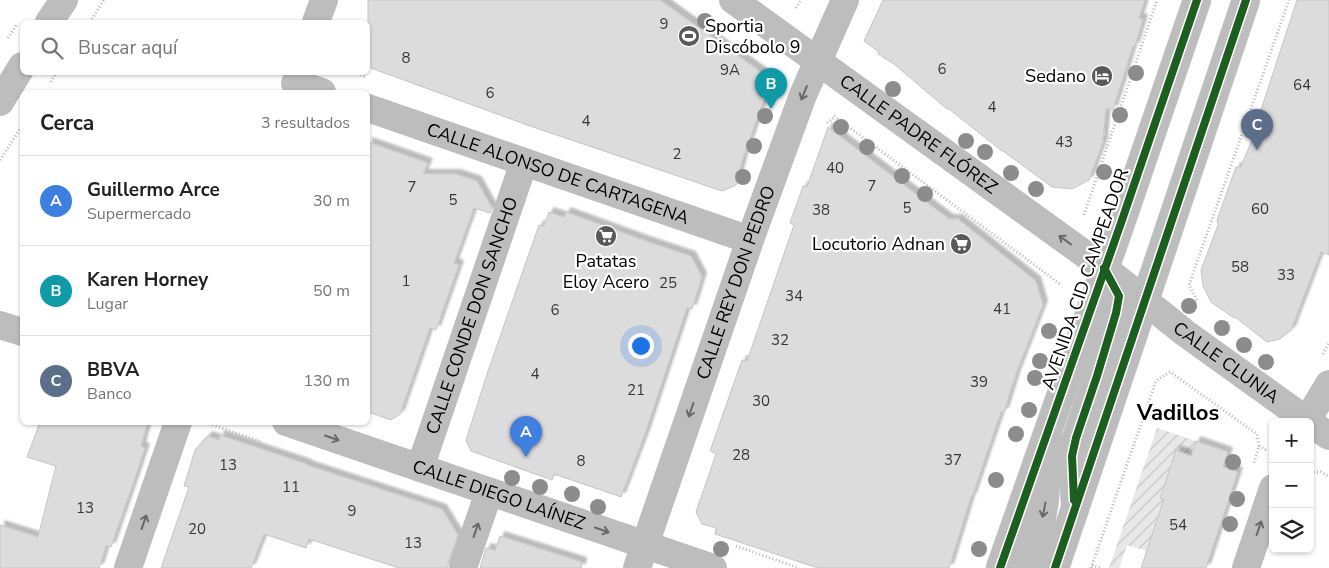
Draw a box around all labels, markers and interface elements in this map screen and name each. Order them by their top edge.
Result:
house number: 9 [659,14,669,34]
place label: Sportia Discóbolo 9 [705,14,801,59]
search box [20,20,370,75]
sports icon: Sportia Discóbolo 9 [677,24,701,48]
icon: search [38,34,66,62]
text: Buscar aquí [78,35,177,61]
house number: 8 [401,48,411,68]
house number: 6 [937,59,947,79]
house number: 9A [720,60,740,80]
place label: Sedano [1025,64,1086,88]
hotel icon: Sedano [1090,64,1114,88]
pin: B [755,68,787,109]
street label: CALLE PADRE FLÓREZ [835,69,1003,199]
house number: 64 [1293,75,1311,95]
house number: 6 [485,83,495,103]
one-way arrow [799,85,809,100]
house number: 4 [987,97,997,117]
text: Cerca [40,109,94,137]
pin: C [1241,109,1273,150]
house number: 4 [581,111,591,131]
text: 3 resultados [261,112,350,134]
street label: CALLE ALONSO DE CARTAGENA [424,117,692,230]
house number: 43 [1055,132,1073,152]
house number: 2 [672,144,682,164]
house number: 40 [826,158,844,178]
street label: AVENIDA CID CAMPEADOR [1036,165,1134,393]
house number: 7 [867,176,877,196]
text: Guillermo Arce [87,177,220,203]
house number: 7 [407,177,417,197]
street label: CALLE REY DON PEDRO [691,182,781,383]
text: A [50,190,62,212]
text: 30 m [313,190,350,212]
house number: 5 [448,190,458,210]
street label: CALLE CONDE DON SANCHO [420,194,523,437]
house number: 5 [902,198,912,218]
house number: 60 [1251,199,1269,219]
house number: 38 [812,200,830,220]
text: Supermercado [87,203,191,225]
supermarket icon: Patatas Eloy Acero [594,224,618,248]
place label: Locutorio Adnan [812,232,945,256]
supermarket icon: Locutorio Adnan [949,232,973,256]
one-way arrow [1058,235,1072,245]
place label: Patatas Eloy Acero [563,249,649,294]
house number: 58 [1231,257,1249,277]
house number: 33 [1277,265,1295,285]
text: Karen Horney [87,267,208,293]
house number: 1 [401,271,411,291]
house number: 25 [659,273,677,293]
text: B [50,280,62,302]
text: 50 m [313,280,350,302]
house number: 34 [785,286,803,306]
text: Lugar [87,293,128,315]
house number: 41 [993,299,1011,319]
house number: 6 [550,300,560,320]
street label: CALLE CLUNIA [1168,316,1284,409]
house number: 32 [771,330,789,350]
your location [628,333,654,359]
text: BBVA [87,357,140,383]
house number: 4 [530,364,540,384]
text: C [51,370,61,392]
text: 130 m [303,370,350,392]
house number: 39 [970,372,988,392]
house number: 21 [627,380,645,400]
text: Banco [87,383,132,405]
house number: 30 [752,391,770,411]
district label: Vadillos [1136,398,1219,428]
one-way arrow [685,402,695,418]
pin: A [510,416,542,457]
map controls [1269,418,1314,553]
button: + [1269,418,1314,463]
one-way arrow [324,434,339,443]
house number: 28 [732,445,750,465]
house number: 37 [944,450,962,470]
house number: 8 [576,451,586,471]
street label: CALLE DIEGO LAÍNEZ [409,454,589,536]
house number: 13 [219,455,237,475]
button: − [1269,463,1314,508]
house number: 11 [282,477,300,497]
house number: 13 [76,498,94,518]
house number: 9 [347,501,357,521]
one-way arrow [1038,502,1048,518]
button: layers [1269,508,1314,553]
one-way arrow [140,515,149,530]
house number: 54 [1169,515,1187,535]
house number: 20 [188,519,206,539]
one-way arrow [1255,520,1265,536]
one-way arrow [472,523,481,538]
one-way arrow [593,526,609,536]
house number: 13 [404,533,422,553]

